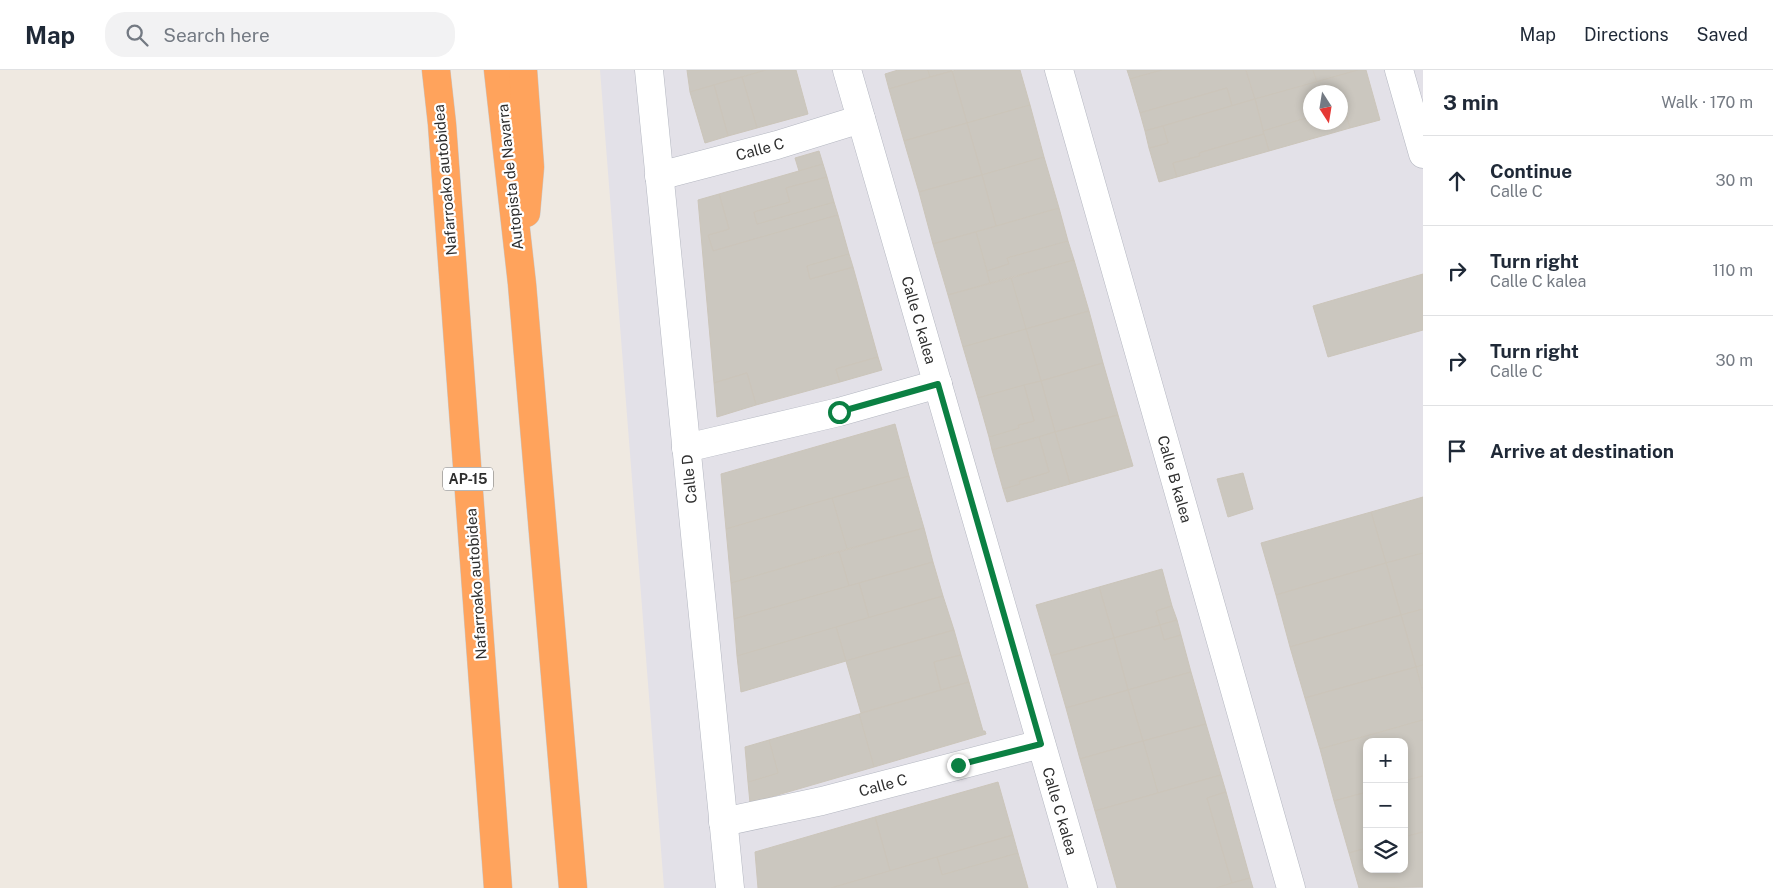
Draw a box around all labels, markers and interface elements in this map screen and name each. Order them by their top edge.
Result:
search box [105,12,455,57]
text: Map [25,21,75,49]
icon: search [123,21,151,49]
text: Search here [163,24,270,46]
text: Map [1519,24,1556,45]
text: Directions [1584,24,1669,45]
text: Saved [1697,24,1748,45]
north arrow [1303,85,1348,130]
text: 3 min [1443,90,1499,115]
text: Walk · 170 m [1661,93,1753,112]
street label: Autopista de Navarra [494,103,526,251]
street label: Nafarroako autobidea [430,104,460,256]
street label: Calle C [734,134,786,164]
text: Continue [1490,160,1572,182]
icon: ahead [1443,167,1471,195]
text: 30 m [1716,171,1753,190]
text: Calle C [1490,182,1543,201]
text: Turn right [1490,250,1579,272]
icon: right [1443,257,1471,285]
text: 110 m [1712,261,1753,280]
text: Calle C kalea [1490,272,1586,291]
street label: Calle C kalea [898,274,940,366]
text: Turn right [1490,340,1579,362]
icon: right [1443,347,1471,375]
text: 30 m [1716,351,1753,370]
text: Calle C [1490,362,1543,381]
route start [828,401,851,424]
street label: Calle B kalea [1154,433,1196,525]
icon: arrive [1443,437,1471,465]
text: Arrive at destination [1490,440,1674,462]
street label: Calle D [678,454,700,504]
road number: AP-15 [443,468,493,490]
street label: Nafarroako autobidea [462,508,490,660]
map controls [1363,738,1408,873]
button: + [1363,738,1408,783]
route end [947,754,970,777]
street label: Calle C kalea [1039,765,1081,857]
street label: Calle C [857,770,909,800]
button: − [1363,783,1408,828]
button: layers [1363,828,1408,873]

